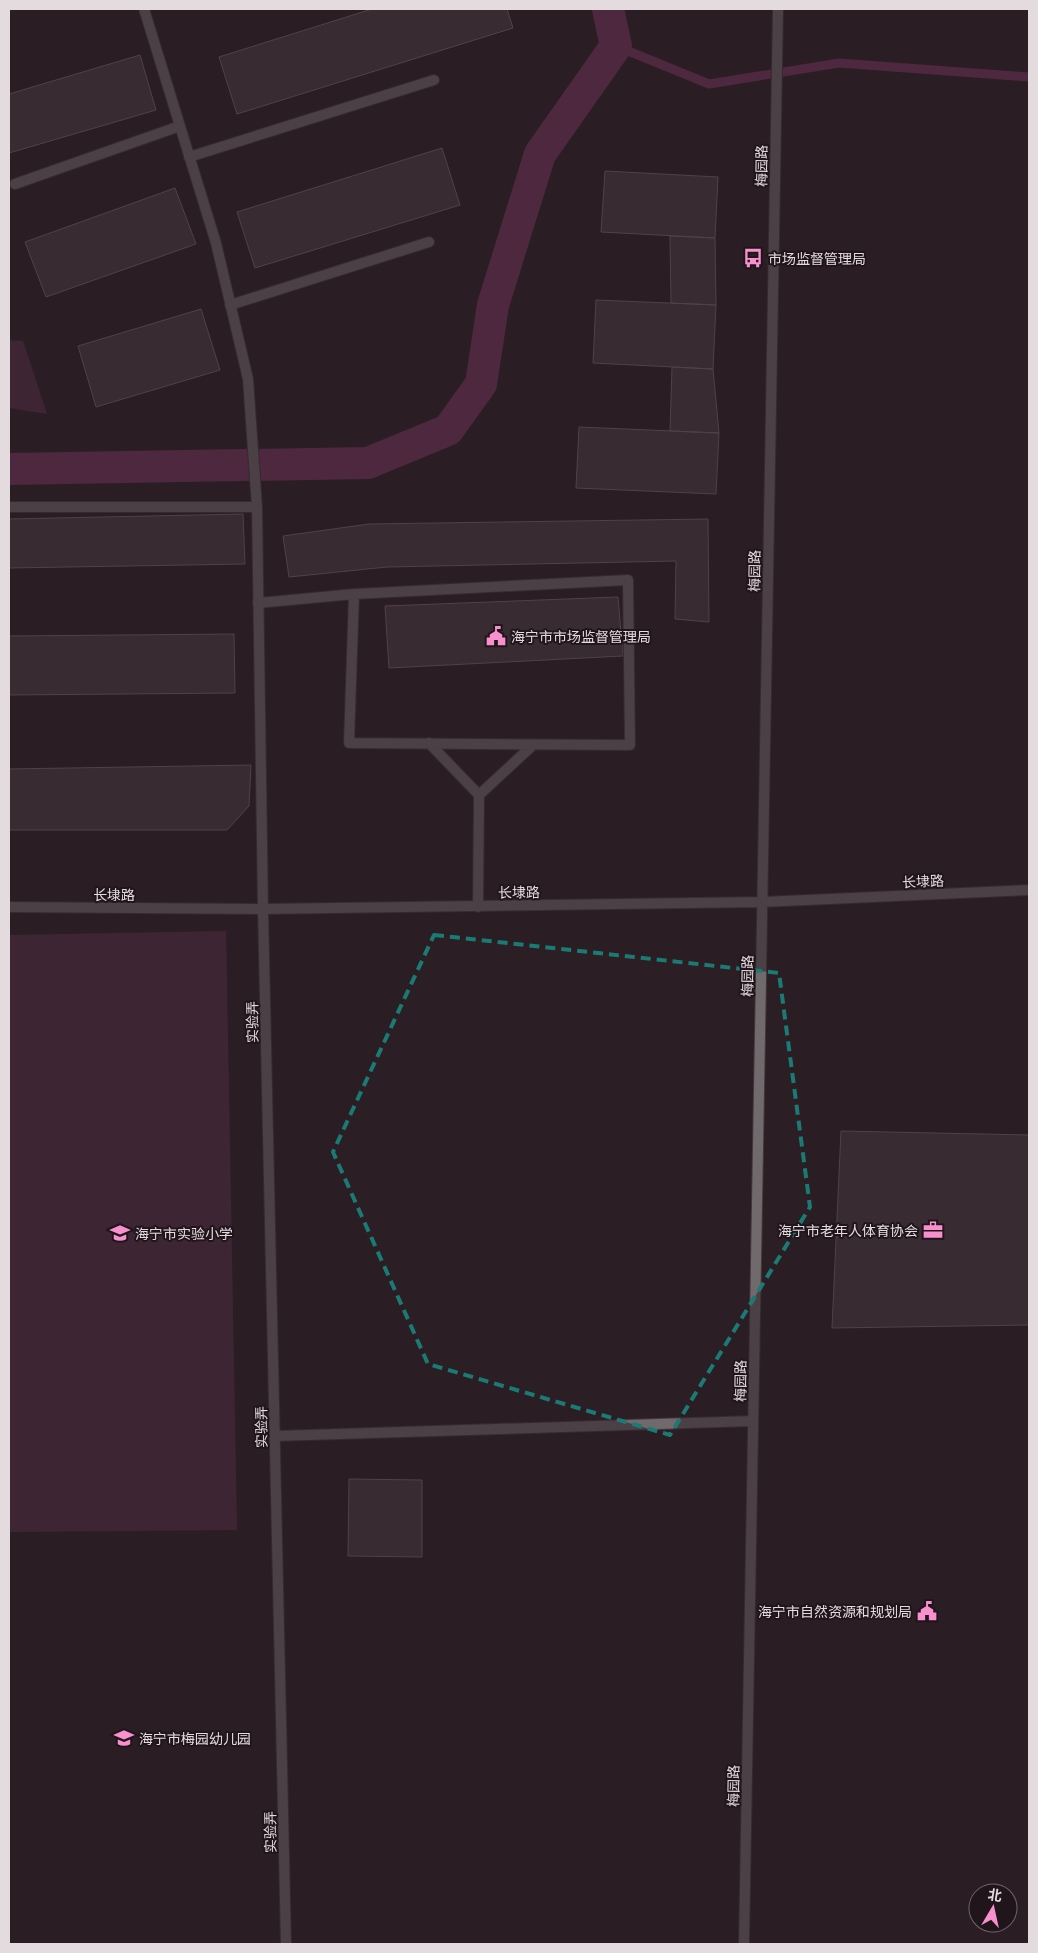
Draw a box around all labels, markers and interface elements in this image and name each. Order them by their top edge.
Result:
street label: 梅园路 [751,145,771,187]
bus stop icon: 市场监督管理局 [742,247,764,269]
place label: 市场监督管理局 [768,249,866,268]
street label: 梅园路 [744,550,764,592]
public building icon: 海宁市市场监督管理局 [485,625,507,647]
place label: 海宁市市场监督管理局 [511,627,651,646]
street label: 长埭路 [902,870,944,892]
street label: 长埭路 [498,882,540,902]
street label: 长埭路 [93,885,135,904]
street label: 梅园路 [737,955,757,997]
street label: 实验弄 [242,1001,262,1043]
office icon: 海宁市老年人体育协会 [922,1219,944,1241]
place label: 海宁市老年人体育协会 [778,1221,918,1240]
school or university icon: 海宁市实验小学 [109,1222,131,1244]
place label: 海宁市实验小学 [135,1224,233,1243]
street label: 梅园路 [730,1360,750,1402]
street label: 实验弄 [251,1406,271,1448]
public building icon: 海宁市自然资源和规划局 [916,1600,938,1622]
place label: 海宁市自然资源和规划局 [758,1602,912,1621]
school or university icon: 海宁市梅园幼儿园 [113,1727,135,1749]
place label: 海宁市梅园幼儿园 [139,1729,251,1748]
street label: 梅园路 [723,1765,743,1807]
street label: 实验弄 [260,1811,280,1853]
north arrow [968,1883,1018,1933]
text: 北 [987,1884,1004,1905]

